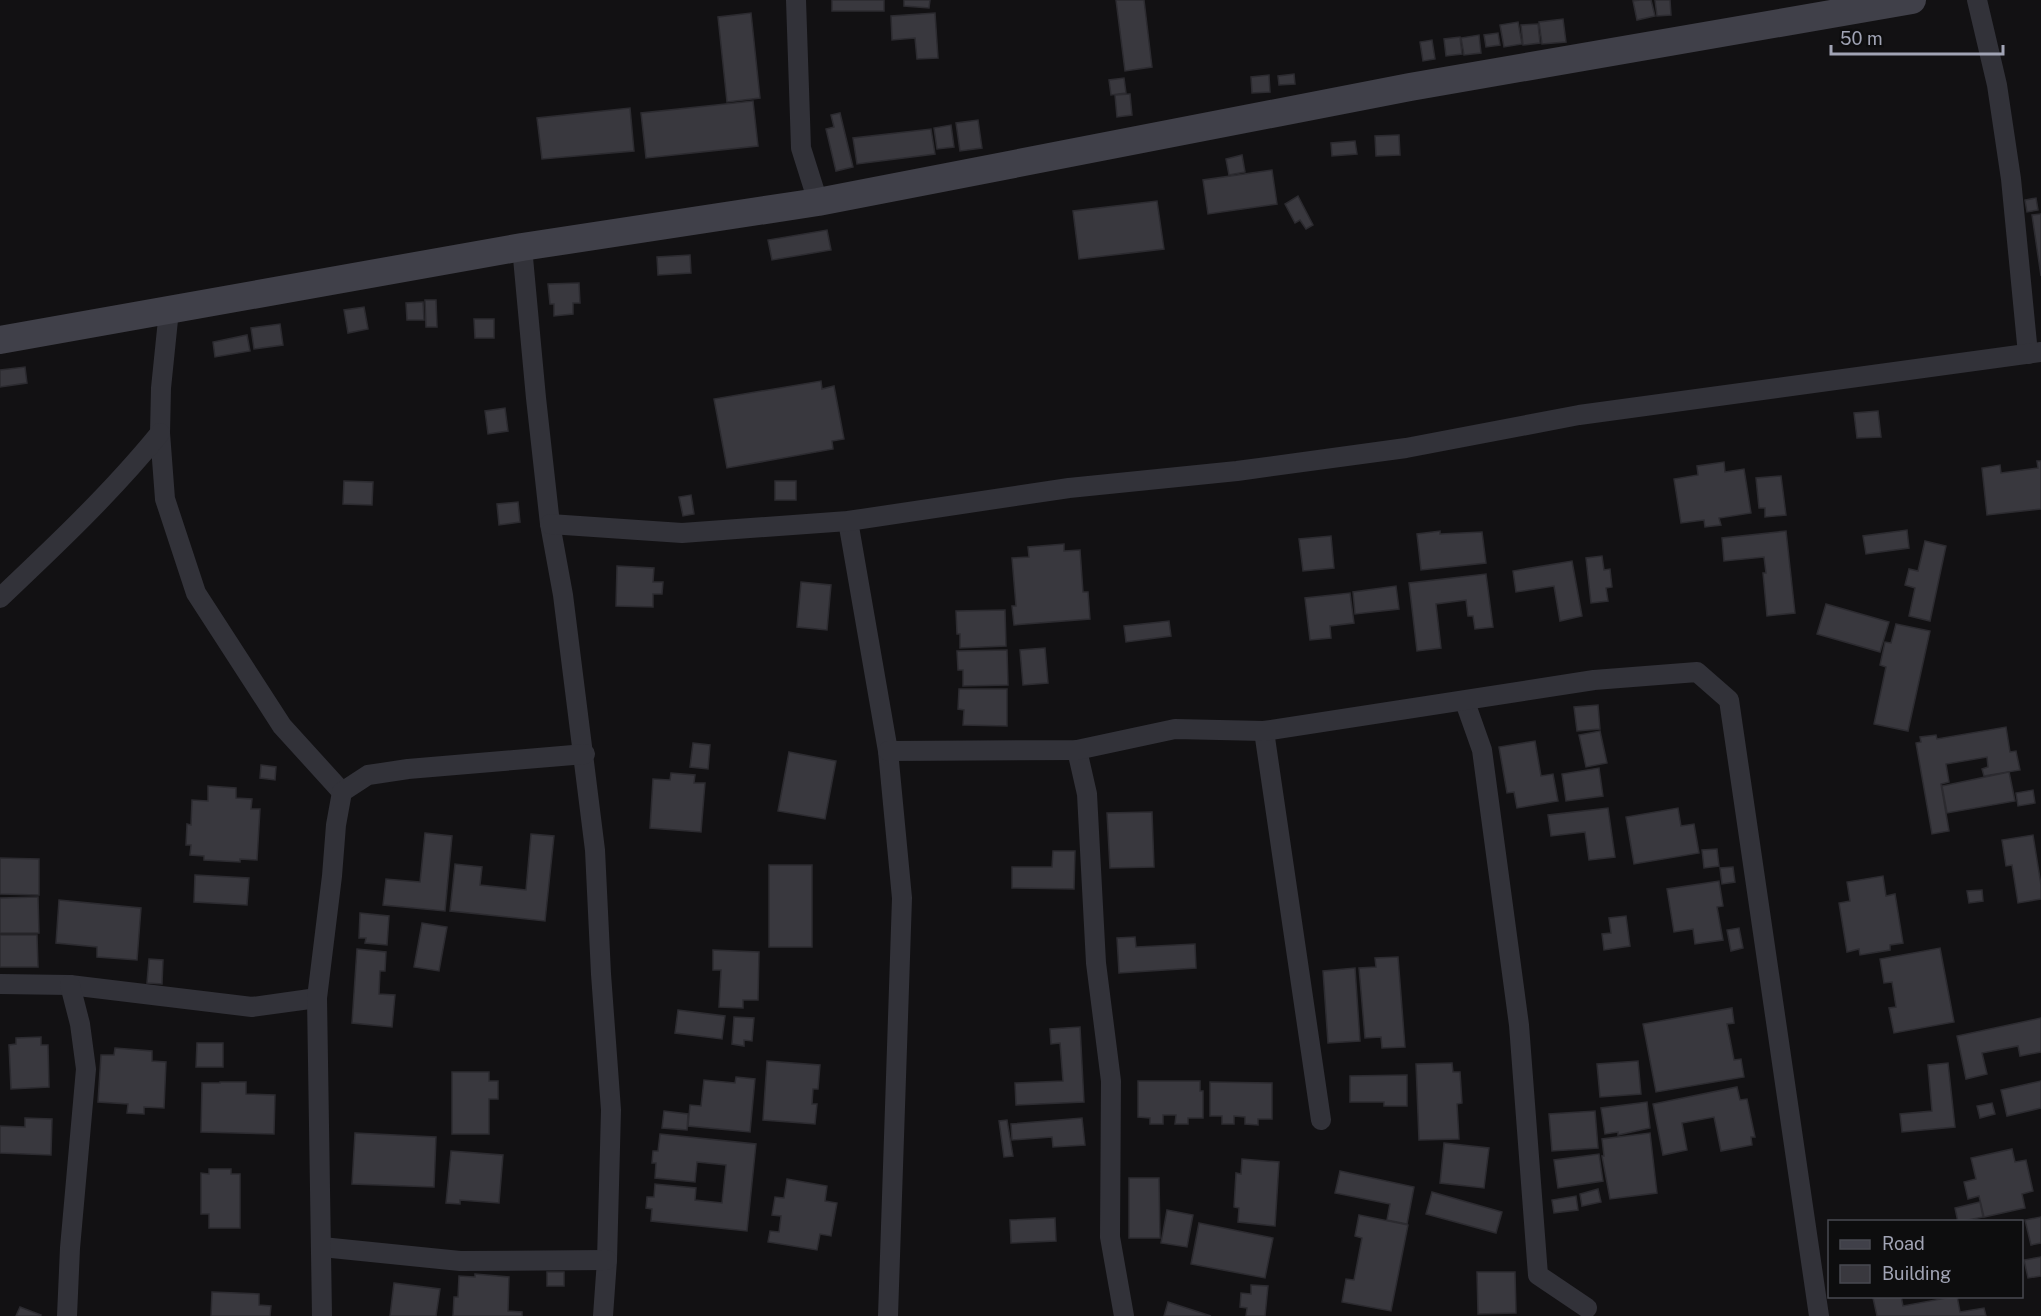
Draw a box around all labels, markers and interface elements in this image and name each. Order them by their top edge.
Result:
scale bar [1831,18,2004,56]
text: 50 m [1840,28,1883,49]
legend [1828,1220,2023,1298]
text: Road [1882,1233,1925,1254]
text: Building [1882,1263,1951,1284]

